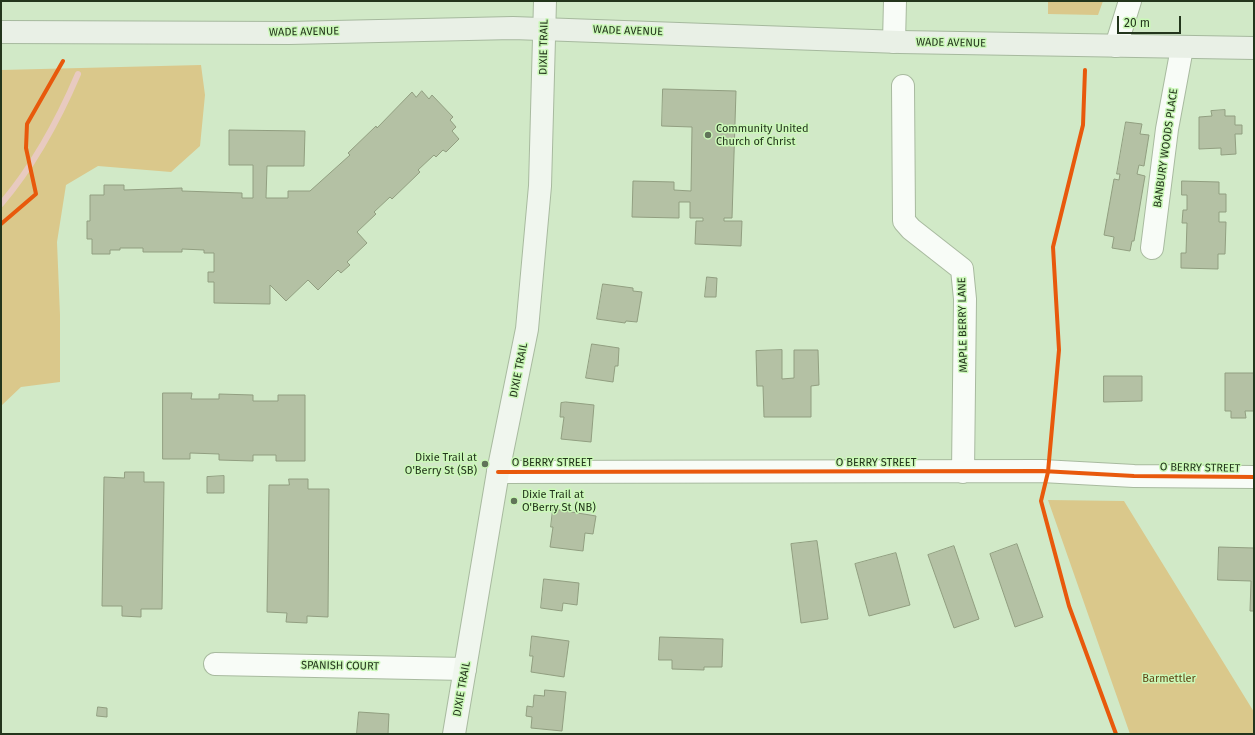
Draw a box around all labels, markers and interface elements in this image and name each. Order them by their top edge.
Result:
scale bar [1119,8,1183,34]
text: 20 m [1124,16,1150,30]
street label: DIXIE TRAIL [537,19,551,75]
street label: WADE AVENUE [593,23,663,39]
street label: WADE AVENUE [269,25,339,39]
street label: WADE AVENUE [916,36,986,50]
street label: BANBURY WOODS PLACE [1151,88,1181,208]
place label: Community United Church of Christ [716,122,809,148]
marker: Community United Church of Christ [703,130,713,140]
street label: MAPLE BERRY LANE [956,277,970,373]
street label: DIXIE TRAIL [507,341,531,399]
place label: Dixie Trail at O'Berry St (SB) [405,451,477,477]
street label: O BERRY STREET [512,456,592,470]
street label: O BERRY STREET [836,456,916,470]
marker: Dixie Trail at O'Berry St (SB) [480,459,490,469]
street label: O BERRY STREET [1160,461,1240,475]
place label: Dixie Trail at O'Berry St (NB) [522,488,596,514]
marker: Dixie Trail at O'Berry St (NB) [509,496,519,506]
street label: SPANISH COURT [301,659,379,673]
street label: DIXIE TRAIL [451,660,473,718]
park label: Barmettler [1142,672,1196,686]

